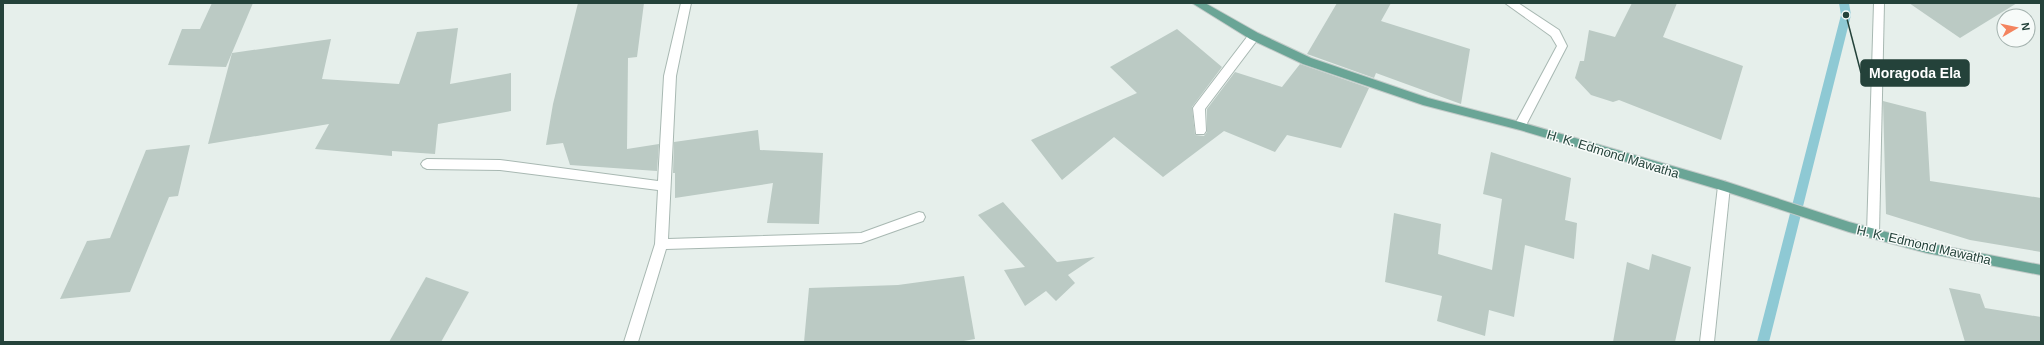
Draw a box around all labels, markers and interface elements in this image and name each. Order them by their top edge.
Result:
north arrow [1996,8,2036,48]
text: N [2019,22,2032,31]
callout: Moragoda Ela [1861,60,1969,86]
text: Moragoda Ela [1869,65,1961,81]
street label: H. K. Edmond Mawatha [1545,127,1682,181]
street label: H. K. Edmond Mawatha [1855,222,1993,268]

